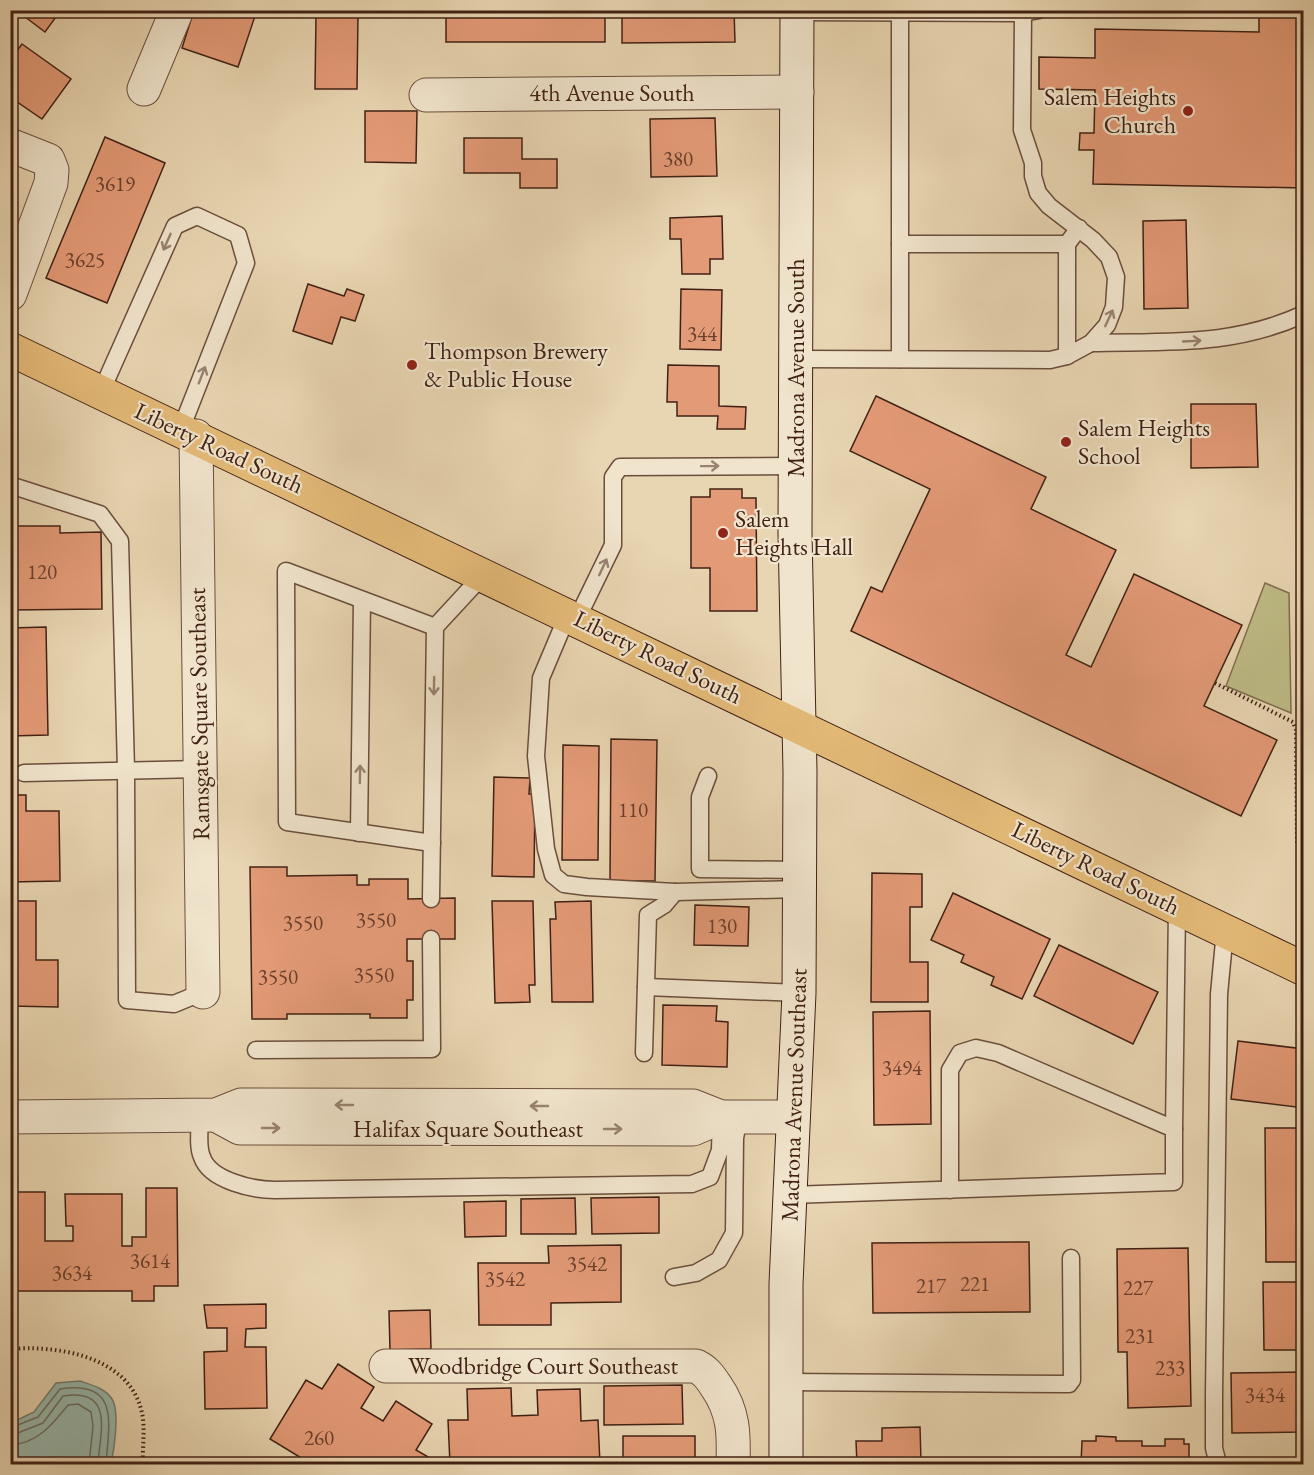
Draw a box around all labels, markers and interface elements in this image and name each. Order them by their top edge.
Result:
street label: 4th Avenue South [529,77,695,108]
place label: Salem Heights Church [1044,81,1176,140]
marker: Salem Heights Church [1181,104,1195,118]
house number: 380 [663,145,693,172]
house number: 3619 [95,170,135,197]
one-way arrow [161,233,173,251]
house number: 3625 [65,246,105,273]
street label: Madrona Avenue South [780,258,811,478]
one-way arrow [1104,310,1115,328]
house number: 344 [687,320,718,347]
place label: Thompson Brewery & Public House [424,335,608,394]
one-way arrow [1181,335,1201,346]
marker: Thompson Brewery & Public House [405,358,419,372]
one-way arrow [198,366,209,385]
street label: Liberty Road South [130,395,309,500]
place label: Salem Heights School [1078,412,1210,471]
marker: Salem Heights School [1059,435,1073,449]
one-way arrow [700,460,720,472]
place label: Salem Heights Hall [735,503,853,562]
marker: Salem Heights Hall [716,526,730,540]
house number: 120 [27,558,57,585]
one-way arrow [597,558,609,576]
street label: Ramsgate Square Southeast [181,587,216,841]
street label: Liberty Road South [569,602,747,711]
one-way arrow [428,675,440,695]
one-way arrow [354,765,366,785]
house number: 110 [618,796,648,823]
street label: Liberty Road South [1007,813,1185,922]
house number: 3550 [356,906,396,933]
house number: 3550 [283,909,323,936]
house number: 130 [707,912,737,939]
house number: 3550 [354,961,394,988]
house number: 3550 [258,963,298,990]
street label: Madrona Avenue Southeast [774,967,813,1222]
house number: 3494 [882,1054,923,1081]
one-way arrow [334,1099,354,1111]
one-way arrow [529,1100,549,1112]
street label: Halifax Square Southeast [353,1113,584,1144]
one-way arrow [261,1122,281,1134]
one-way arrow [603,1123,623,1135]
house number: 3614 [130,1247,171,1274]
house number: 3542 [567,1250,607,1277]
house number: 3634 [52,1259,93,1286]
house number: 3542 [485,1265,525,1292]
house number: 221 [960,1270,990,1297]
house number: 217 [916,1272,947,1299]
house number: 227 [1123,1274,1154,1301]
house number: 231 [1125,1322,1155,1349]
street label: Woodbridge Court Southeast [408,1350,679,1381]
house number: 233 [1155,1354,1185,1381]
house number: 3434 [1245,1381,1286,1408]
house number: 260 [304,1424,334,1451]

